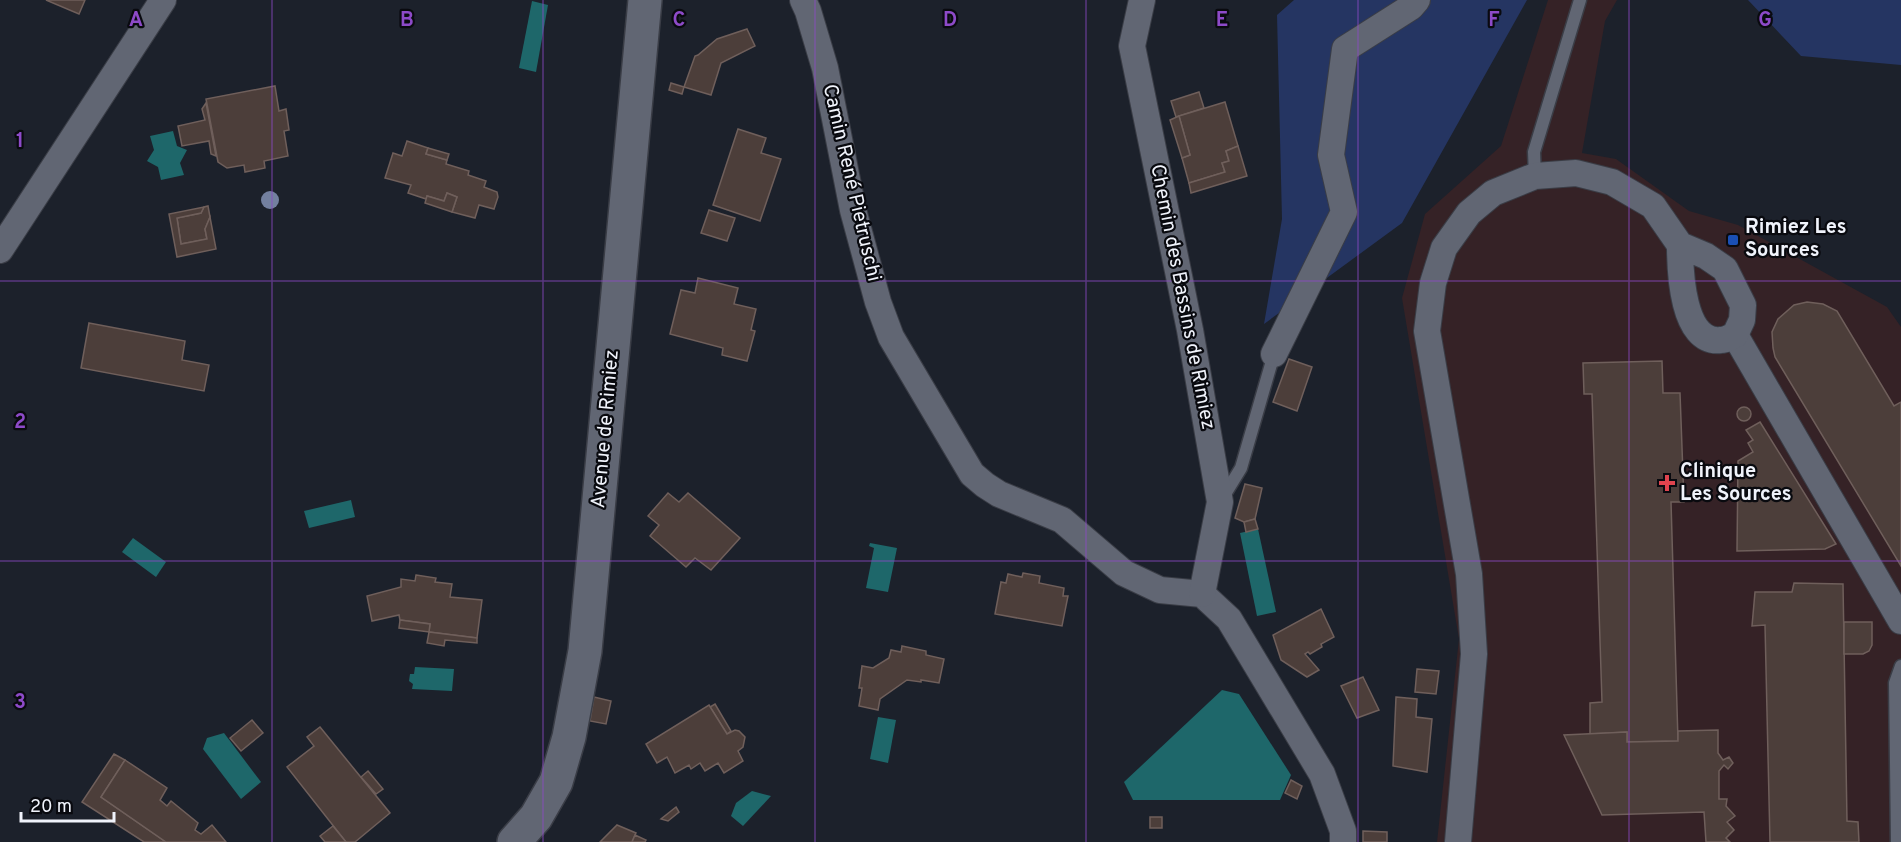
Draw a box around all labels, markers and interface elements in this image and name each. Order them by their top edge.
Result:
text: A [129,8,143,34]
text: B [400,8,414,34]
text: C [673,8,685,34]
text: D [943,8,957,34]
text: E [1216,8,1228,34]
text: F [1488,8,1500,34]
text: G [1758,8,1772,34]
street label: Camin René Pietruschi [816,82,886,284]
text: 1 [16,129,24,155]
street label: Chemin des Bassins de Rimiez [1143,162,1221,432]
place label: Rimiez Les Sources [1745,215,1847,264]
marker: Rimiez Les Sources [1726,233,1740,247]
street label: Avenue de Rimiez [586,349,626,509]
text: 2 [14,410,26,436]
place label: Clinique Les Sources [1680,459,1792,508]
marker: Clinique Les Sources [1658,474,1676,492]
text: 3 [14,690,26,716]
scale bar [21,785,114,823]
text: 20 m [30,796,72,819]

